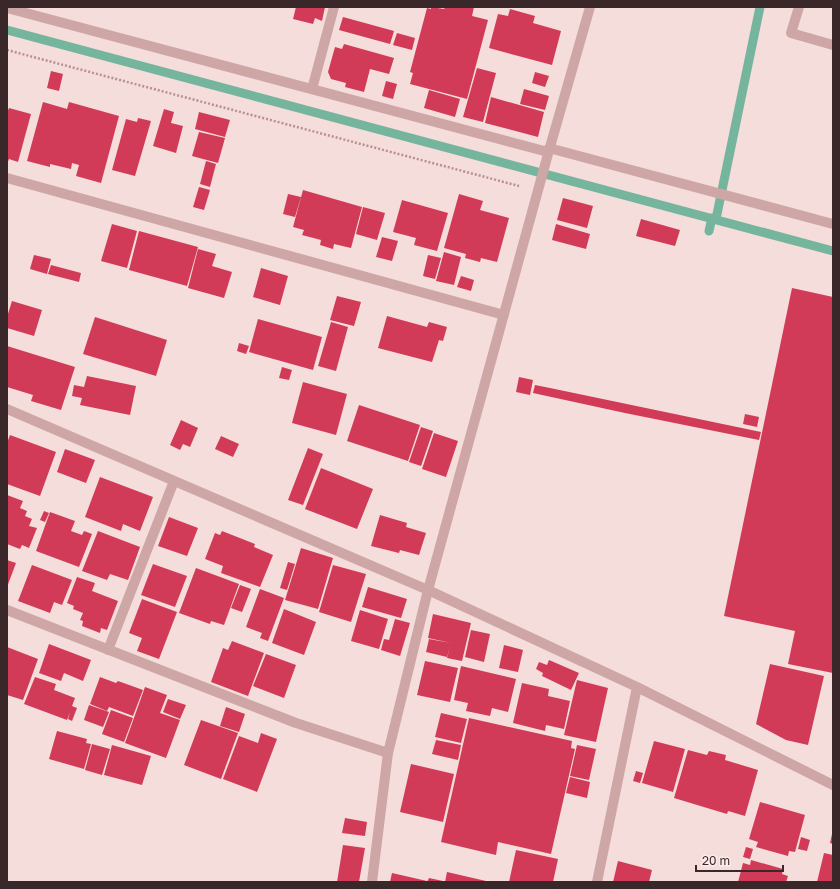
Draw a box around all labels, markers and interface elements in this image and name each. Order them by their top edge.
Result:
scale bar [696,847,783,873]
text: 20 m [702,853,730,868]

